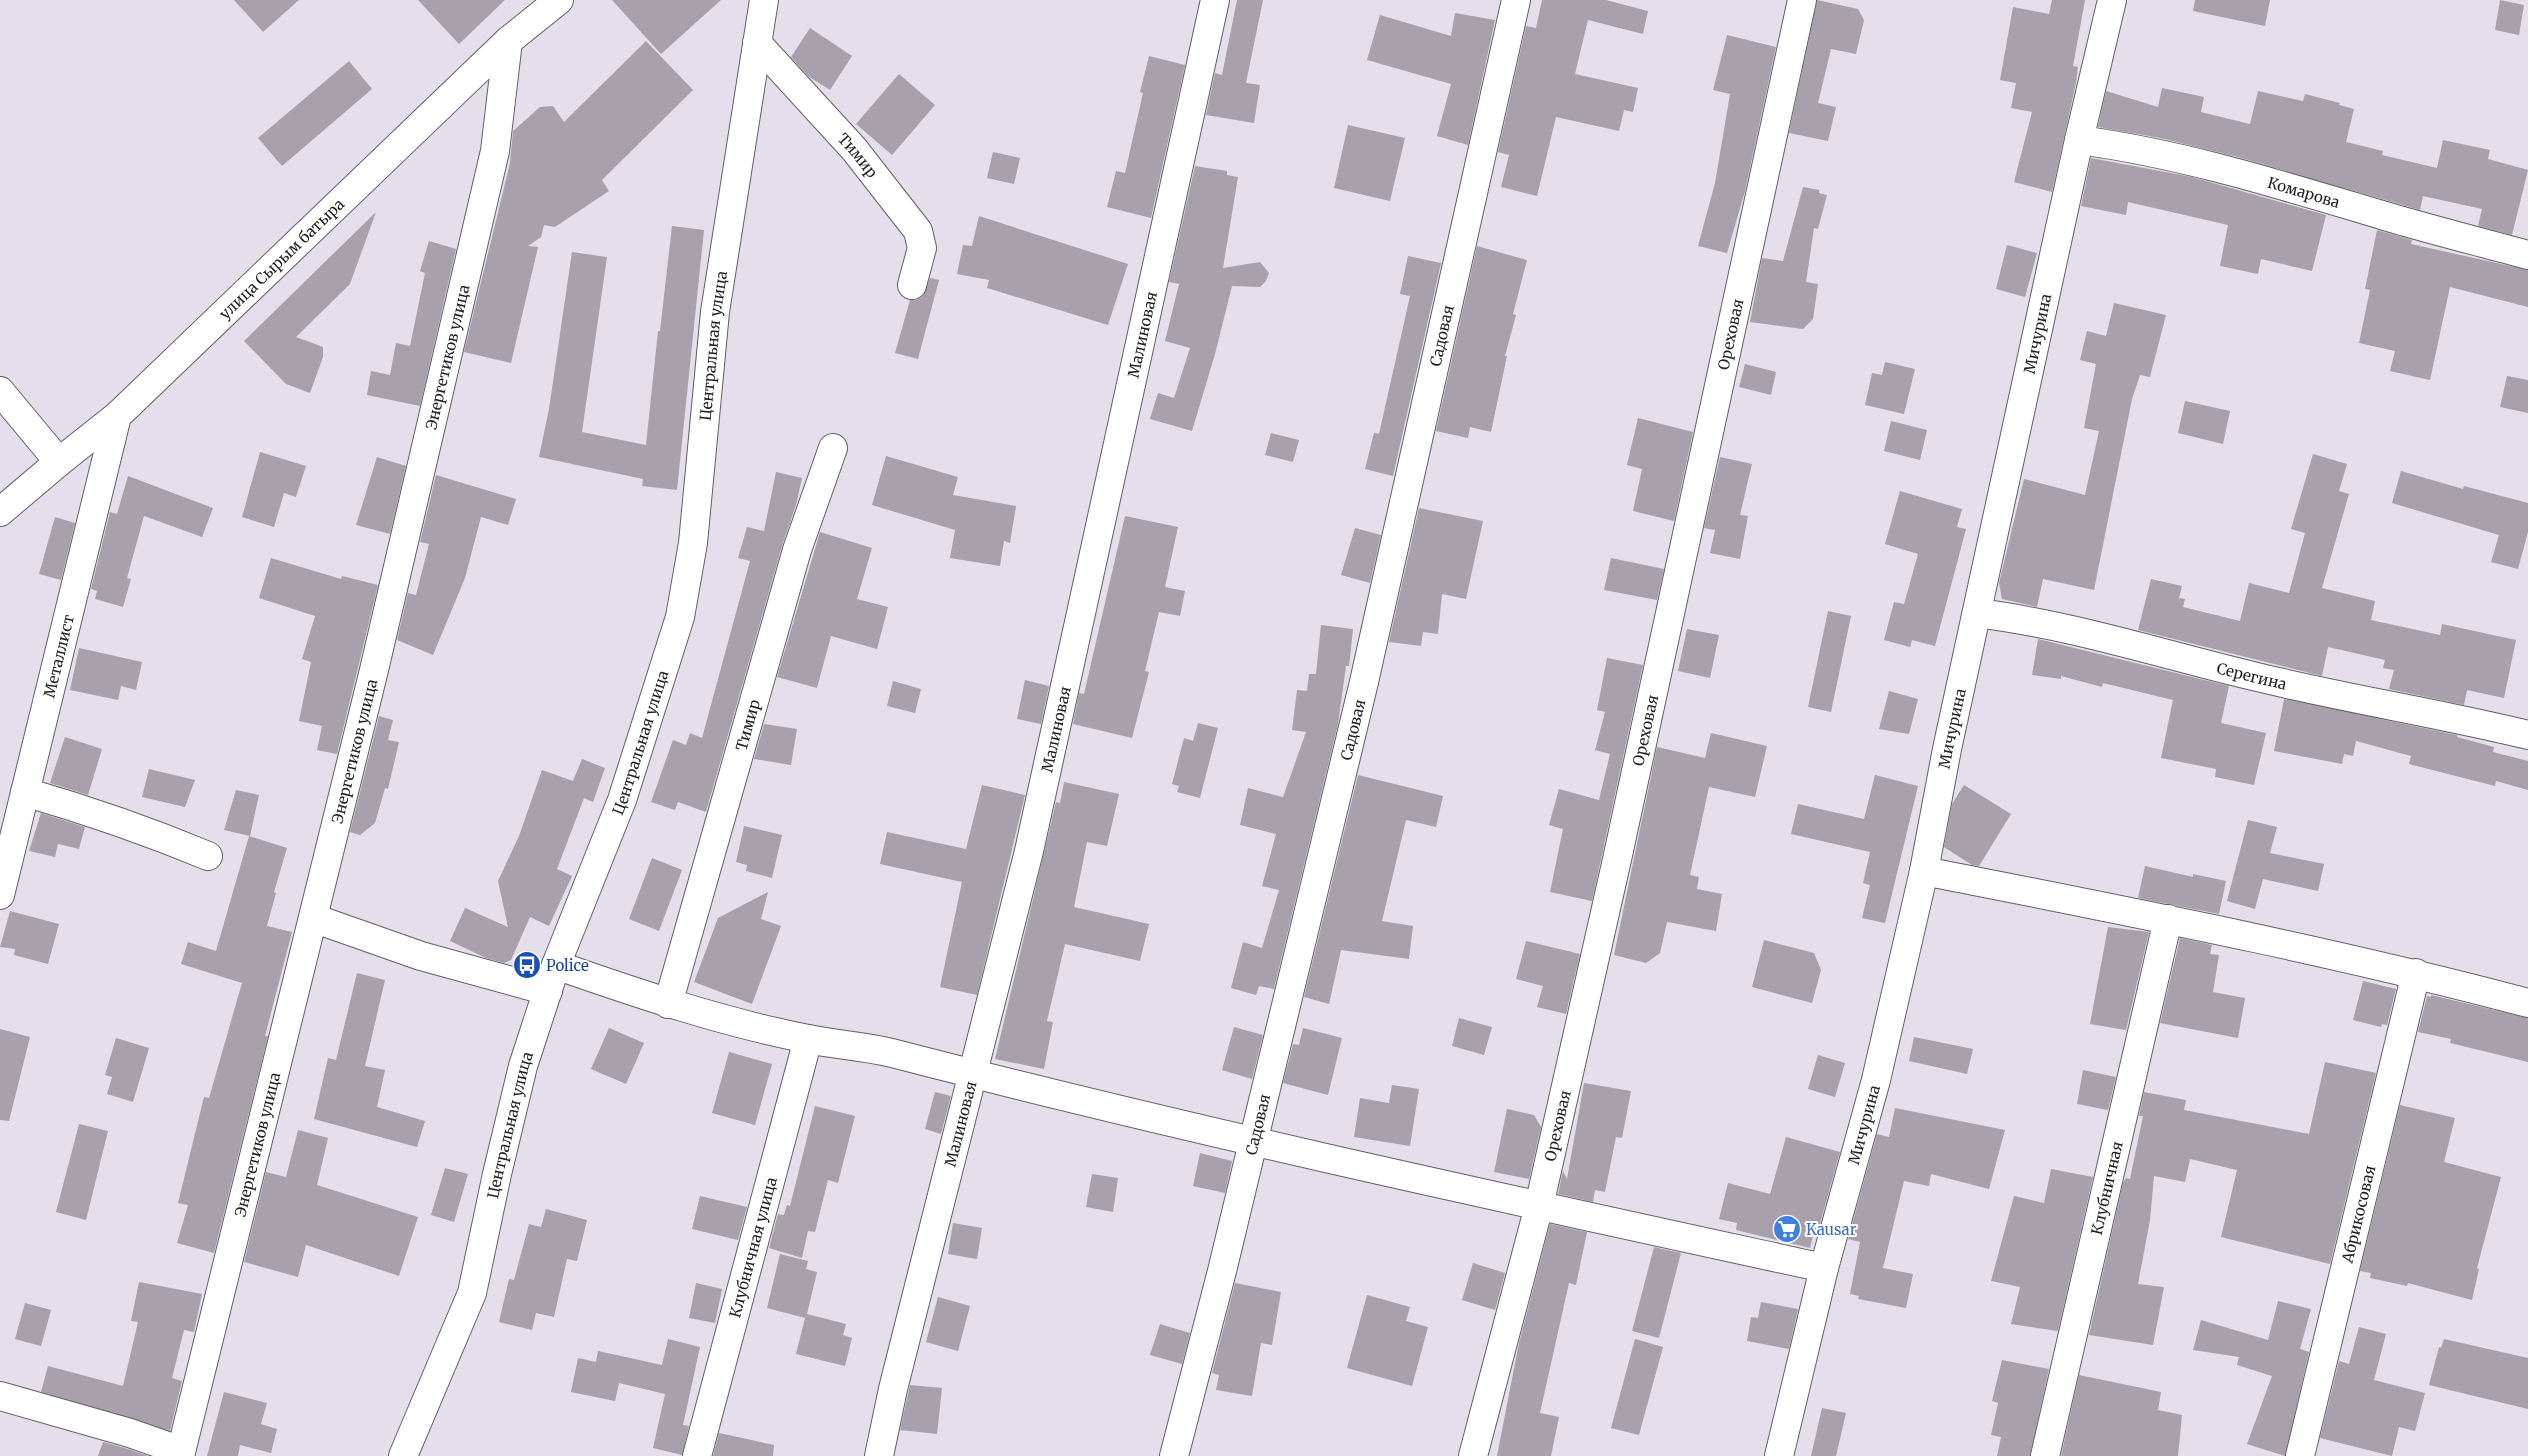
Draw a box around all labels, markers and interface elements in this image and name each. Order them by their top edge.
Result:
street label: Тимир [834,129,882,181]
street label: Комарова [2266,172,2342,211]
street label: улица Сырым батыра [215,194,348,323]
street label: Центральная улица [695,270,731,422]
street label: Энергетиков улица [421,283,473,431]
street label: Малиновая [1123,290,1161,379]
street label: Мичурина [2019,292,2055,375]
street label: Ореховая [1713,297,1747,372]
street label: Садовая [1425,303,1457,368]
street label: Металлист [39,613,78,700]
street label: Серегина [2215,658,2289,693]
street label: Центральная улица [608,668,672,817]
street label: Энергетиков улица [327,677,381,825]
street label: Малиновая [1037,684,1074,774]
street label: Мичурина [1934,687,1969,770]
street label: Ореховая [1628,693,1662,768]
street label: Тимир [731,697,764,753]
street label: Садовая [1336,697,1369,762]
bus stop icon: Police [512,950,542,980]
place label: Police [546,956,589,975]
street label: Центральная улица [483,1049,537,1200]
street label: Энергетиков улица [230,1070,284,1219]
street label: Малиновая [940,1079,980,1169]
street label: Мичурина [1844,1083,1884,1166]
street label: Ореховая [1540,1088,1574,1163]
street label: Садовая [1241,1092,1274,1157]
street label: Клубничная [2087,1139,2126,1236]
street label: Абрикосовая [2337,1163,2379,1266]
street label: Клубничная улица [725,1175,780,1320]
supermarket icon: Kausar [1772,1214,1802,1244]
place label: Kausar [1806,1220,1857,1239]

